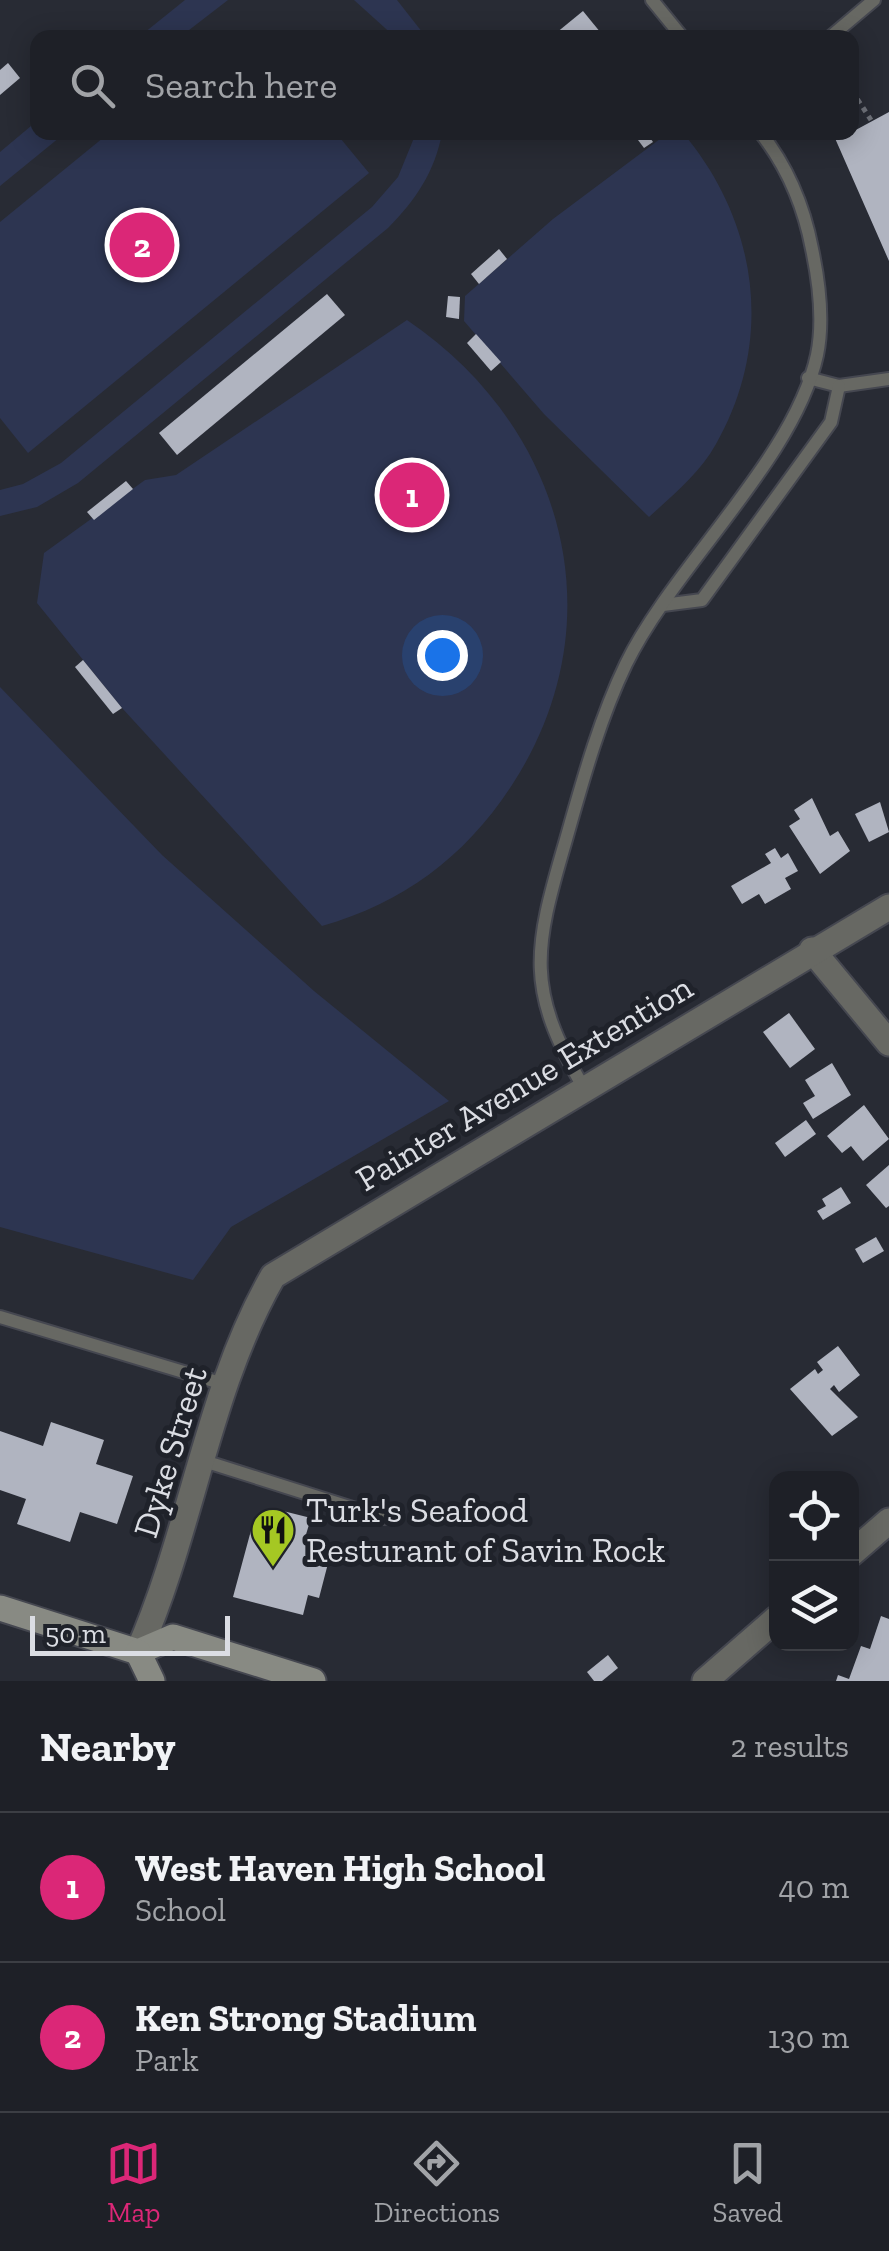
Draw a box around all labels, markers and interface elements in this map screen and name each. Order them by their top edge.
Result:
search box [30,30,859,140]
icon: search [65,58,120,113]
text: Search here [145,62,337,108]
pin: 2 [110,208,174,282]
pin: 1 [380,458,444,532]
your location [417,630,468,681]
street label: Painter Avenue Extention [348,966,700,1200]
street label: Dyke Street [124,1362,216,1542]
map controls [769,1471,859,1651]
button: locate [769,1471,859,1561]
place label: Turk's Seafood Resturant of Savin Rock [306,1489,665,1571]
restaurant icon: Turk's Seafood Resturant of Savin Rock [250,1507,296,1568]
button: layers [769,1561,859,1651]
scale bar [30,1611,230,1656]
text: 50 m [45,1617,106,1650]
text: Nearby [40,1721,176,1772]
text: 2 results [730,1727,849,1765]
text: West Haven High School [135,1845,545,1891]
text: 1 [66,1868,79,1906]
text: 40 m [778,1868,849,1906]
text: School [135,1891,226,1929]
text: Ken Strong Stadium [135,1995,476,2041]
text: 2 [64,2018,81,2056]
text: 130 m [768,2018,849,2056]
text: Park [135,2041,199,2079]
tab: Map [106,2136,161,2229]
tab: Directions [374,2136,500,2229]
tab: Saved [713,2136,783,2229]

